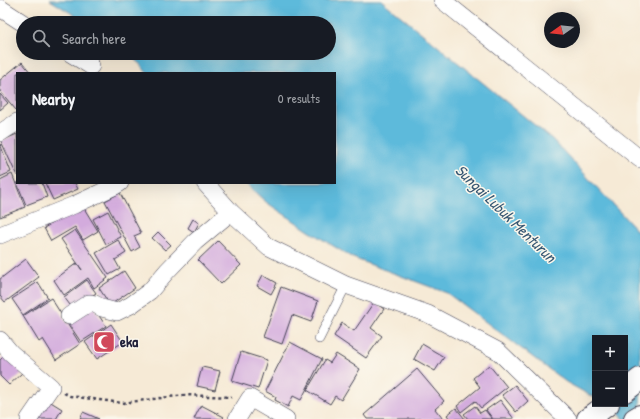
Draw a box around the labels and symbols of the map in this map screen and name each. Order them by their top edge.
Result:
north arrow [544,12,580,48]
water label: Sungai Lubuk Menturun [451,159,562,268]
mosque icon: eka [91,329,117,355]
place label: eka [120,331,138,352]

